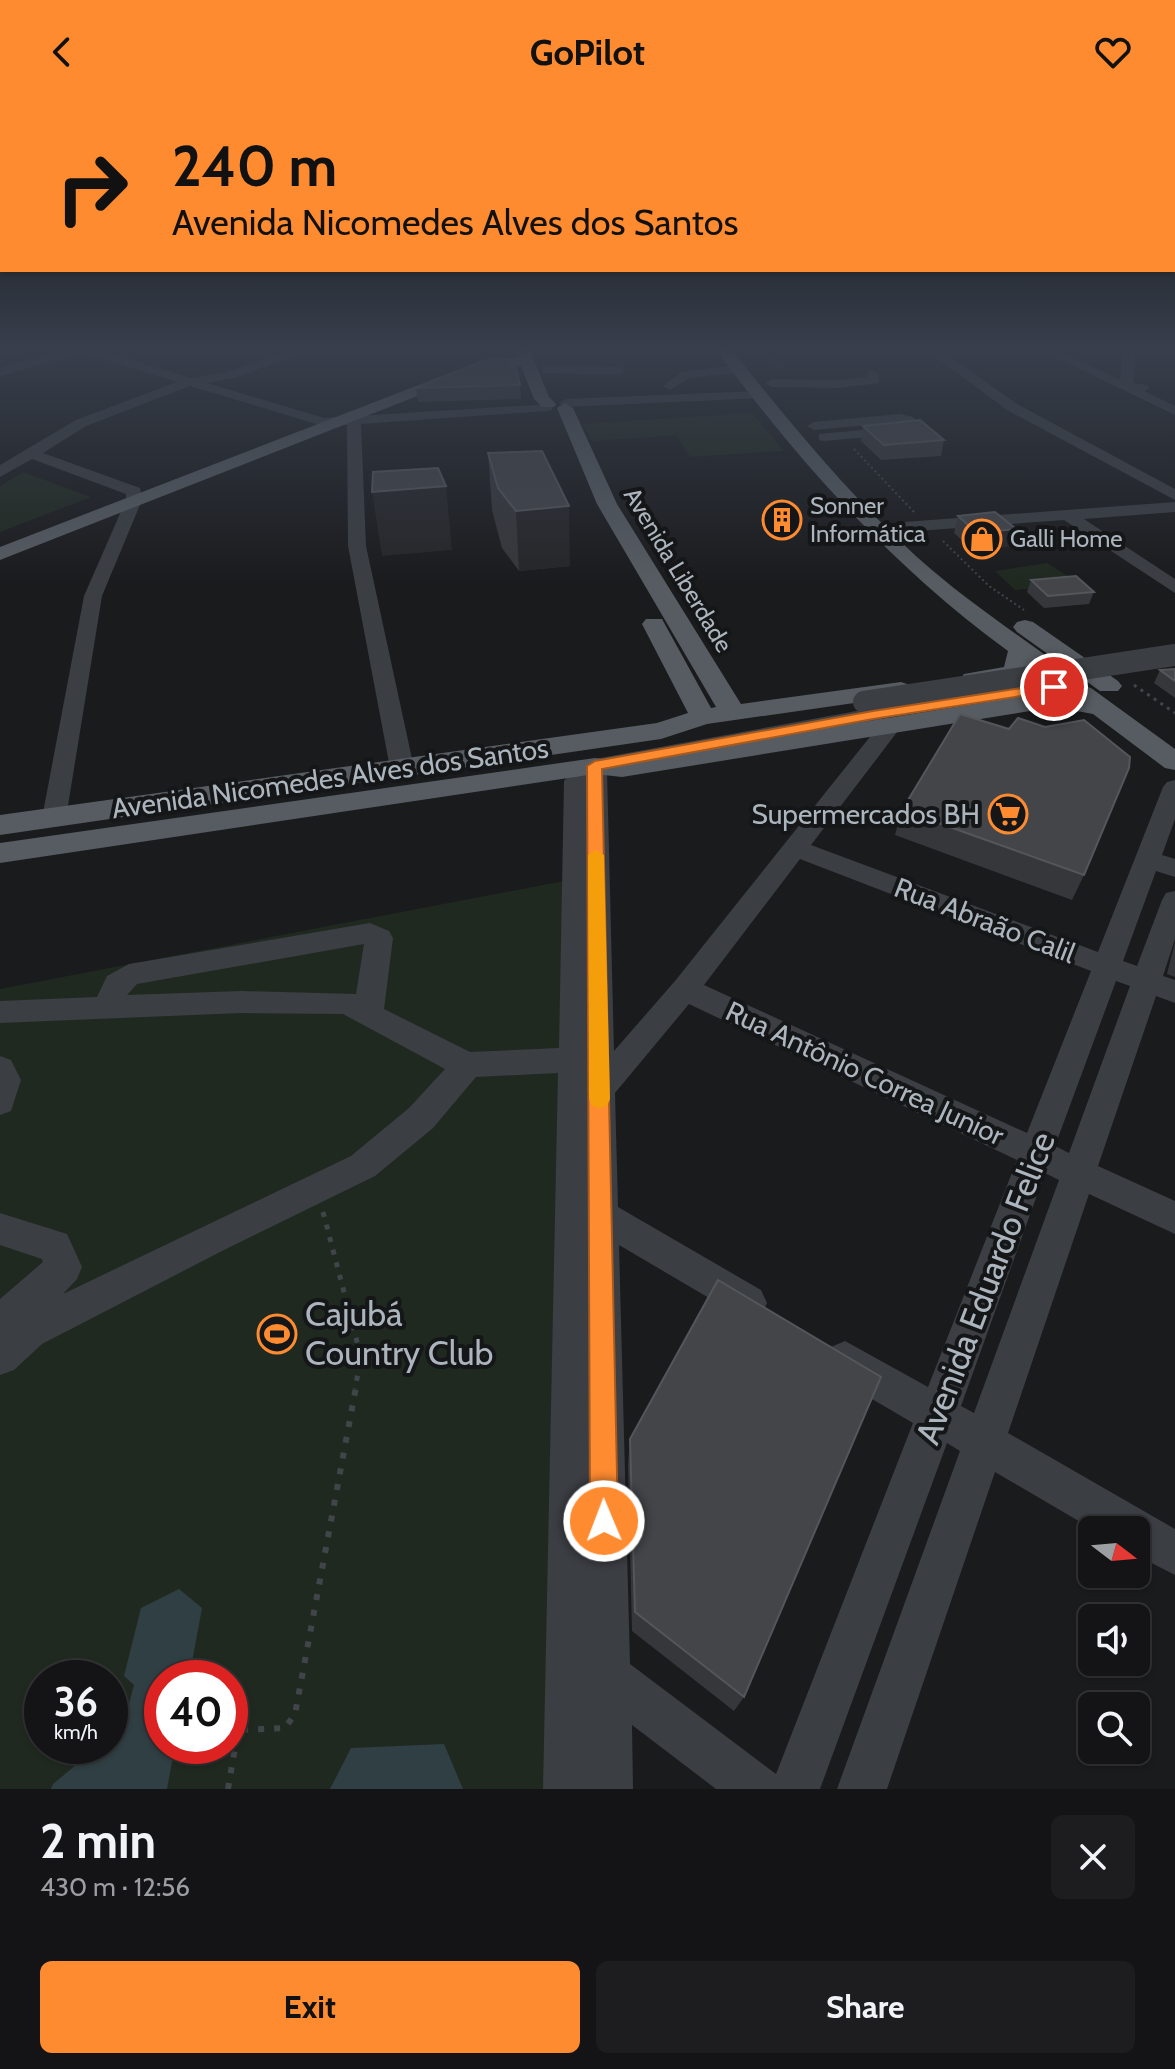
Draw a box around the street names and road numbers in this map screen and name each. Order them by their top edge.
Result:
street label: Avenida Liberdade [618,482,739,657]
street label: Avenida Nicomedes Alves dos Santos [109,731,551,825]
street label: Rua Abraão Calil [890,870,1081,970]
street label: Rua Antônio Correa Junior [721,994,1009,1152]
street label: Avenida Eduardo Felice [906,1126,1064,1450]

